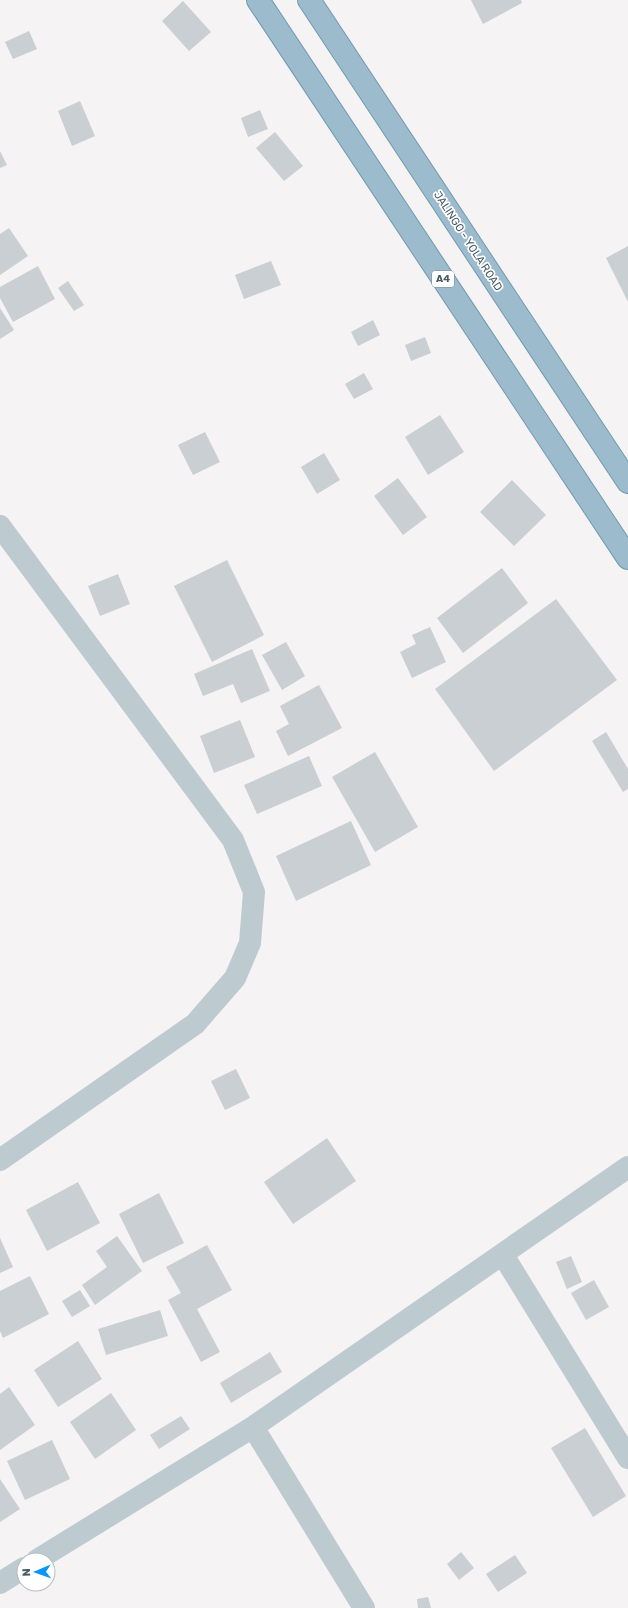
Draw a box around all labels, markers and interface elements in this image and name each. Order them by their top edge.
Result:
street label: JALINGO - YOLA ROAD [431,189,505,293]
road number: A4 [432,271,454,287]
north arrow [16,1552,56,1592]
text: N [20,1568,33,1577]

